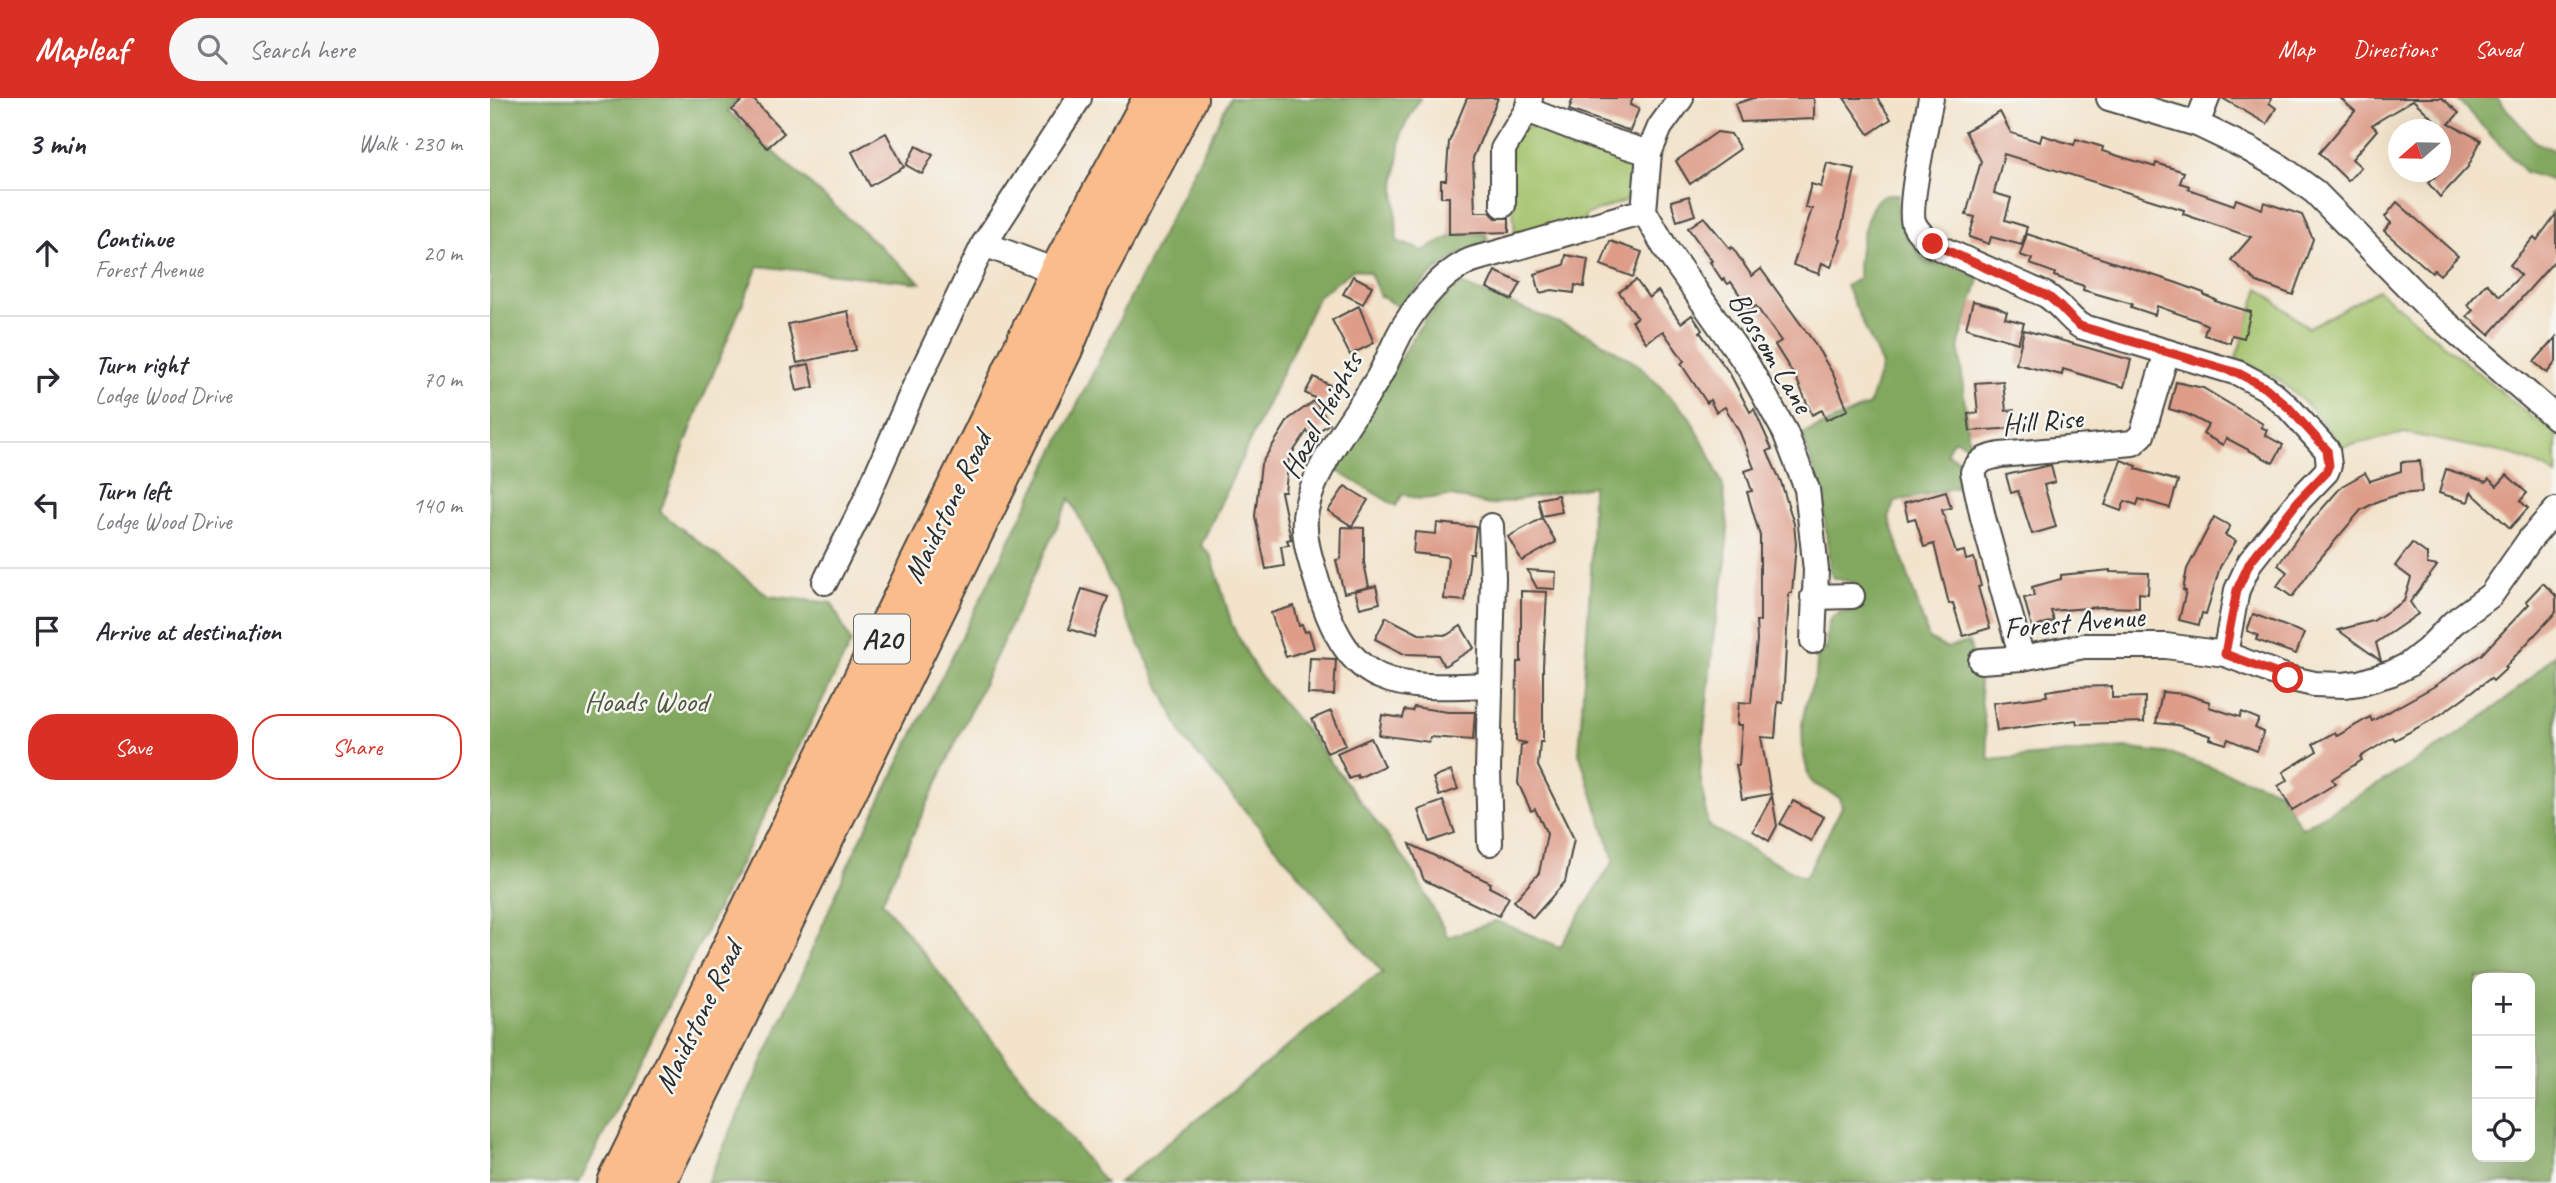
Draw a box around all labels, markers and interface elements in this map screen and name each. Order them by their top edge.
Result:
search box [169,18,659,81]
text: Mapleaf [35,28,127,70]
icon: search [193,30,231,68]
text: Search here [249,33,355,66]
text: Map [2278,34,2315,64]
text: Directions [2353,34,2436,64]
text: Saved [2474,34,2521,64]
north arrow [2388,119,2451,182]
text: 3 min [28,125,85,163]
text: Walk · 230 m [358,129,462,158]
text: Continue [95,222,173,255]
route end [1917,228,1948,259]
icon: ahead [28,234,66,272]
text: 20 m [423,239,462,268]
text: Forest Avenue [95,255,203,284]
street label: Blossom Lane [1720,284,1823,422]
street label: Hazel Heights [1271,343,1373,485]
text: Turn right [95,348,186,381]
icon: right [28,360,66,398]
text: 70 m [423,365,462,394]
text: Lodge Wood Drive [95,381,232,410]
street label: Hill Rise [2000,398,2086,443]
street label: Maidstone Road [894,421,1002,589]
text: Turn left [95,474,170,507]
icon: left [28,486,66,524]
text: 140 m [413,491,462,520]
text: Lodge Wood Drive [95,507,232,536]
street label: Forest Avenue [2002,597,2148,647]
icon: arrive [28,612,66,650]
road number: A20 [854,614,910,664]
text: Arrive at destination [95,615,281,648]
route start [2272,662,2303,693]
park label: Hoads Wood [584,682,712,720]
button: Save [28,714,238,780]
button: Share [252,714,462,780]
street label: Maidstone Road [645,931,753,1099]
map controls [2472,973,2535,1162]
button: + [2472,973,2535,1036]
button: − [2472,1036,2535,1099]
button: locate [2472,1099,2535,1162]

